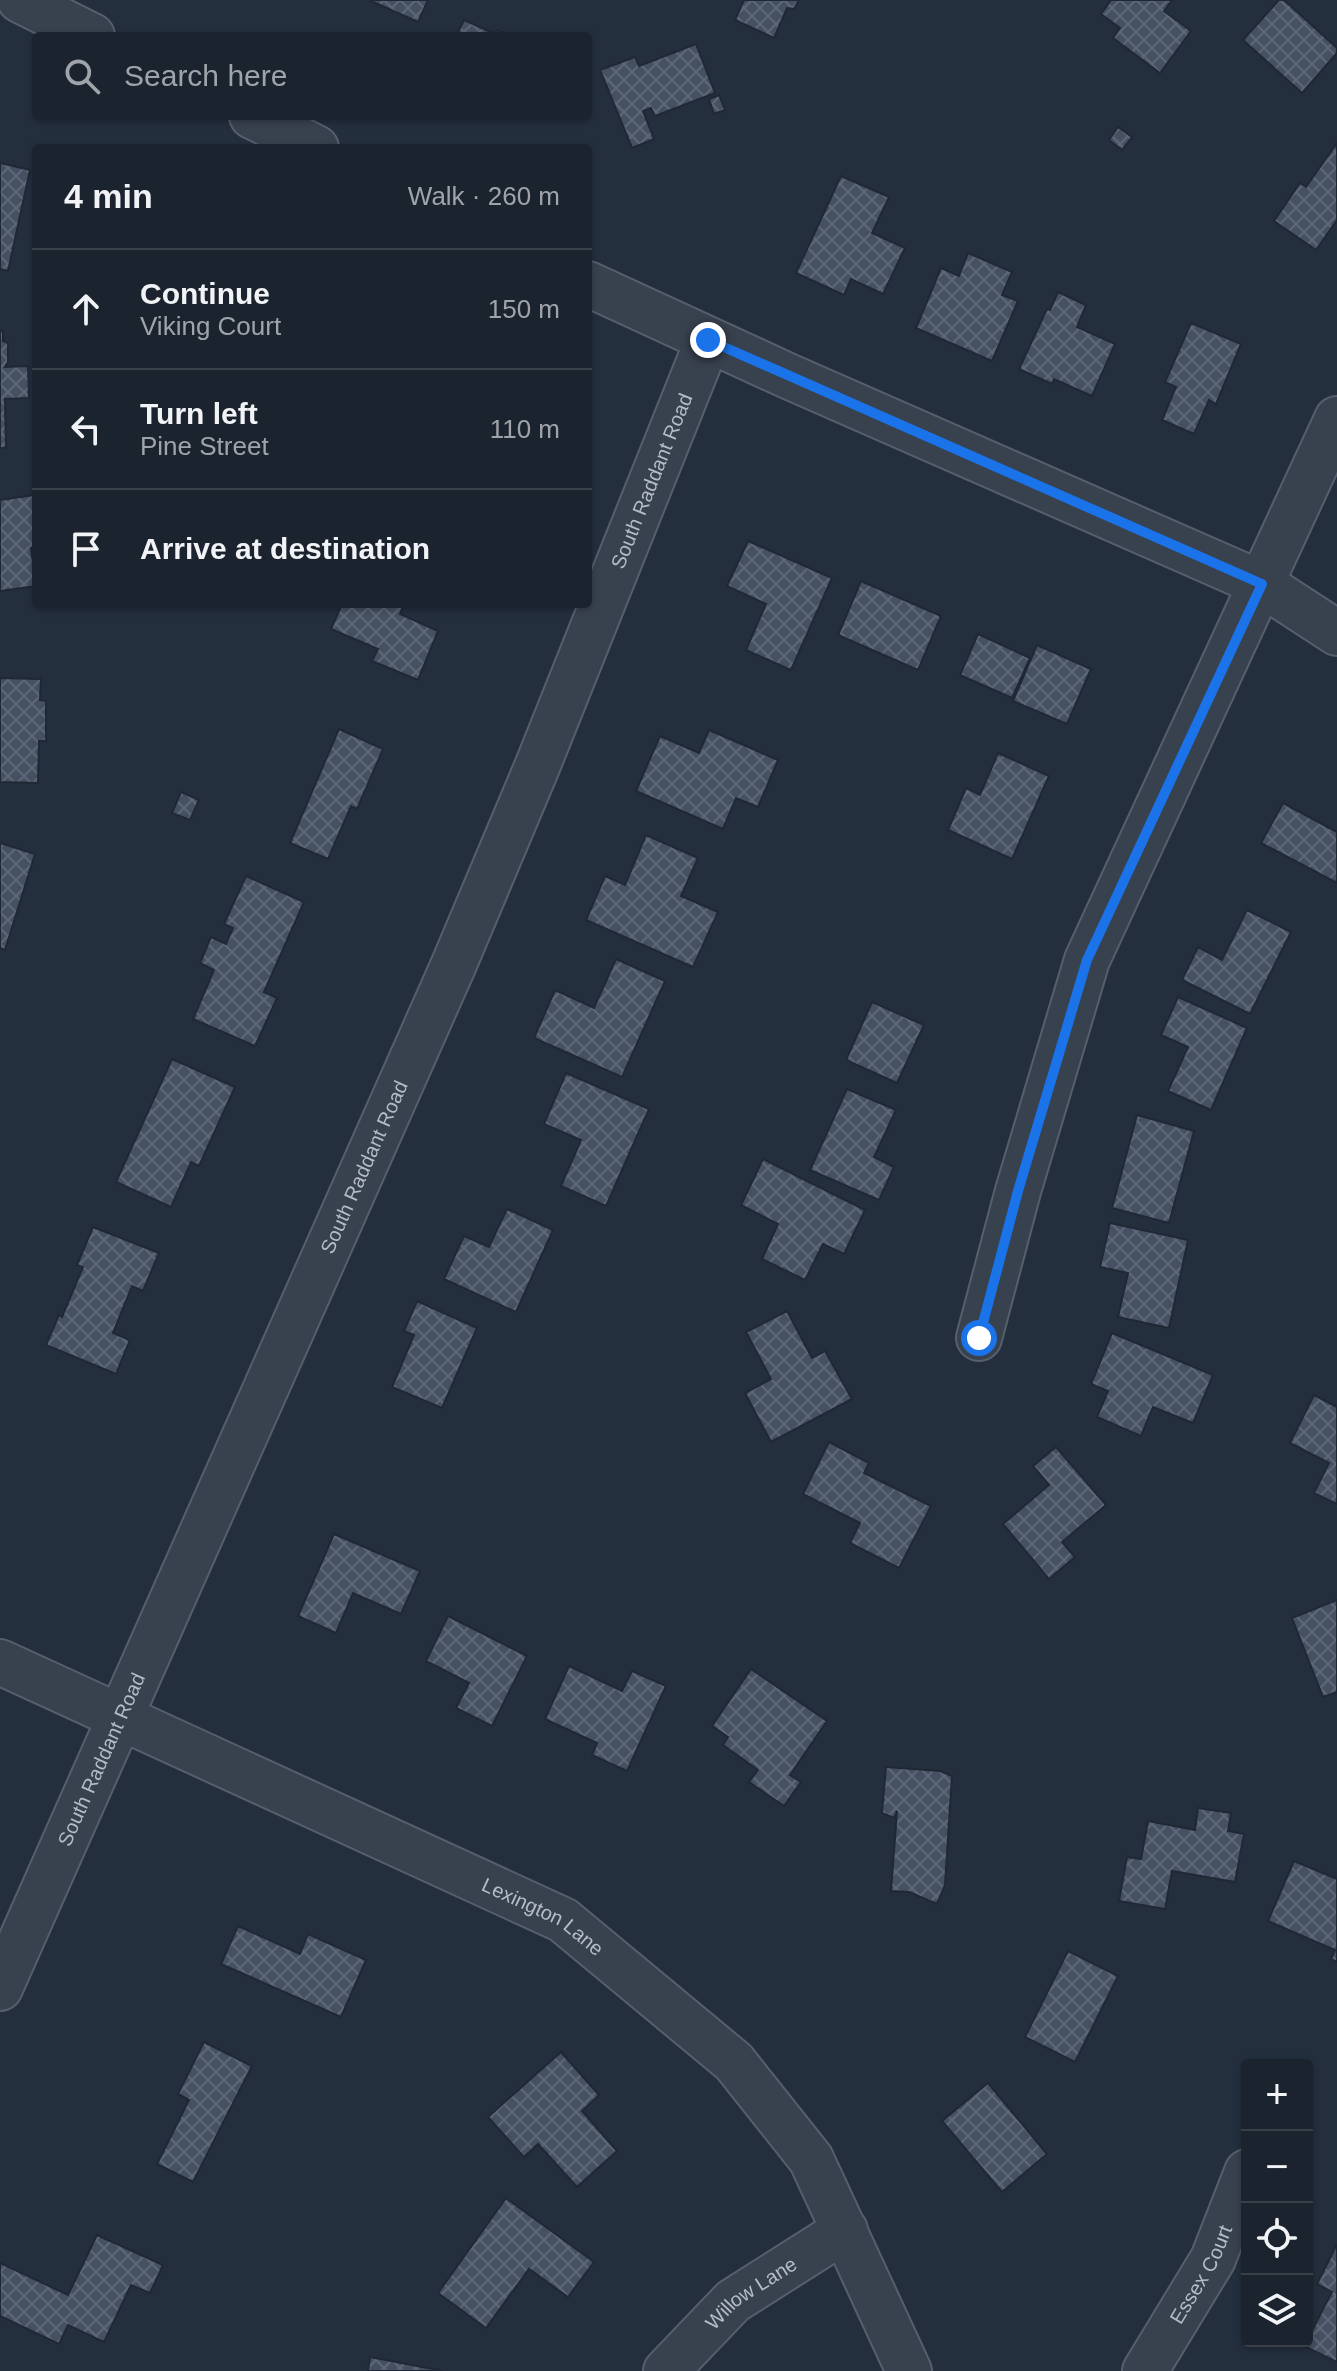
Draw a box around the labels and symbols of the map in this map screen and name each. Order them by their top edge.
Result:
route end [690,322,726,358]
street label: South Raddant Road [607,390,696,572]
street label: South Raddant Road [316,1077,412,1257]
route start [961,1320,997,1356]
street label: South Raddant Road [53,1670,149,1849]
street label: Lexington Lane [479,1873,608,1960]
street label: Essex Court [1165,2222,1236,2328]
street label: Willow Lane [701,2253,801,2334]

